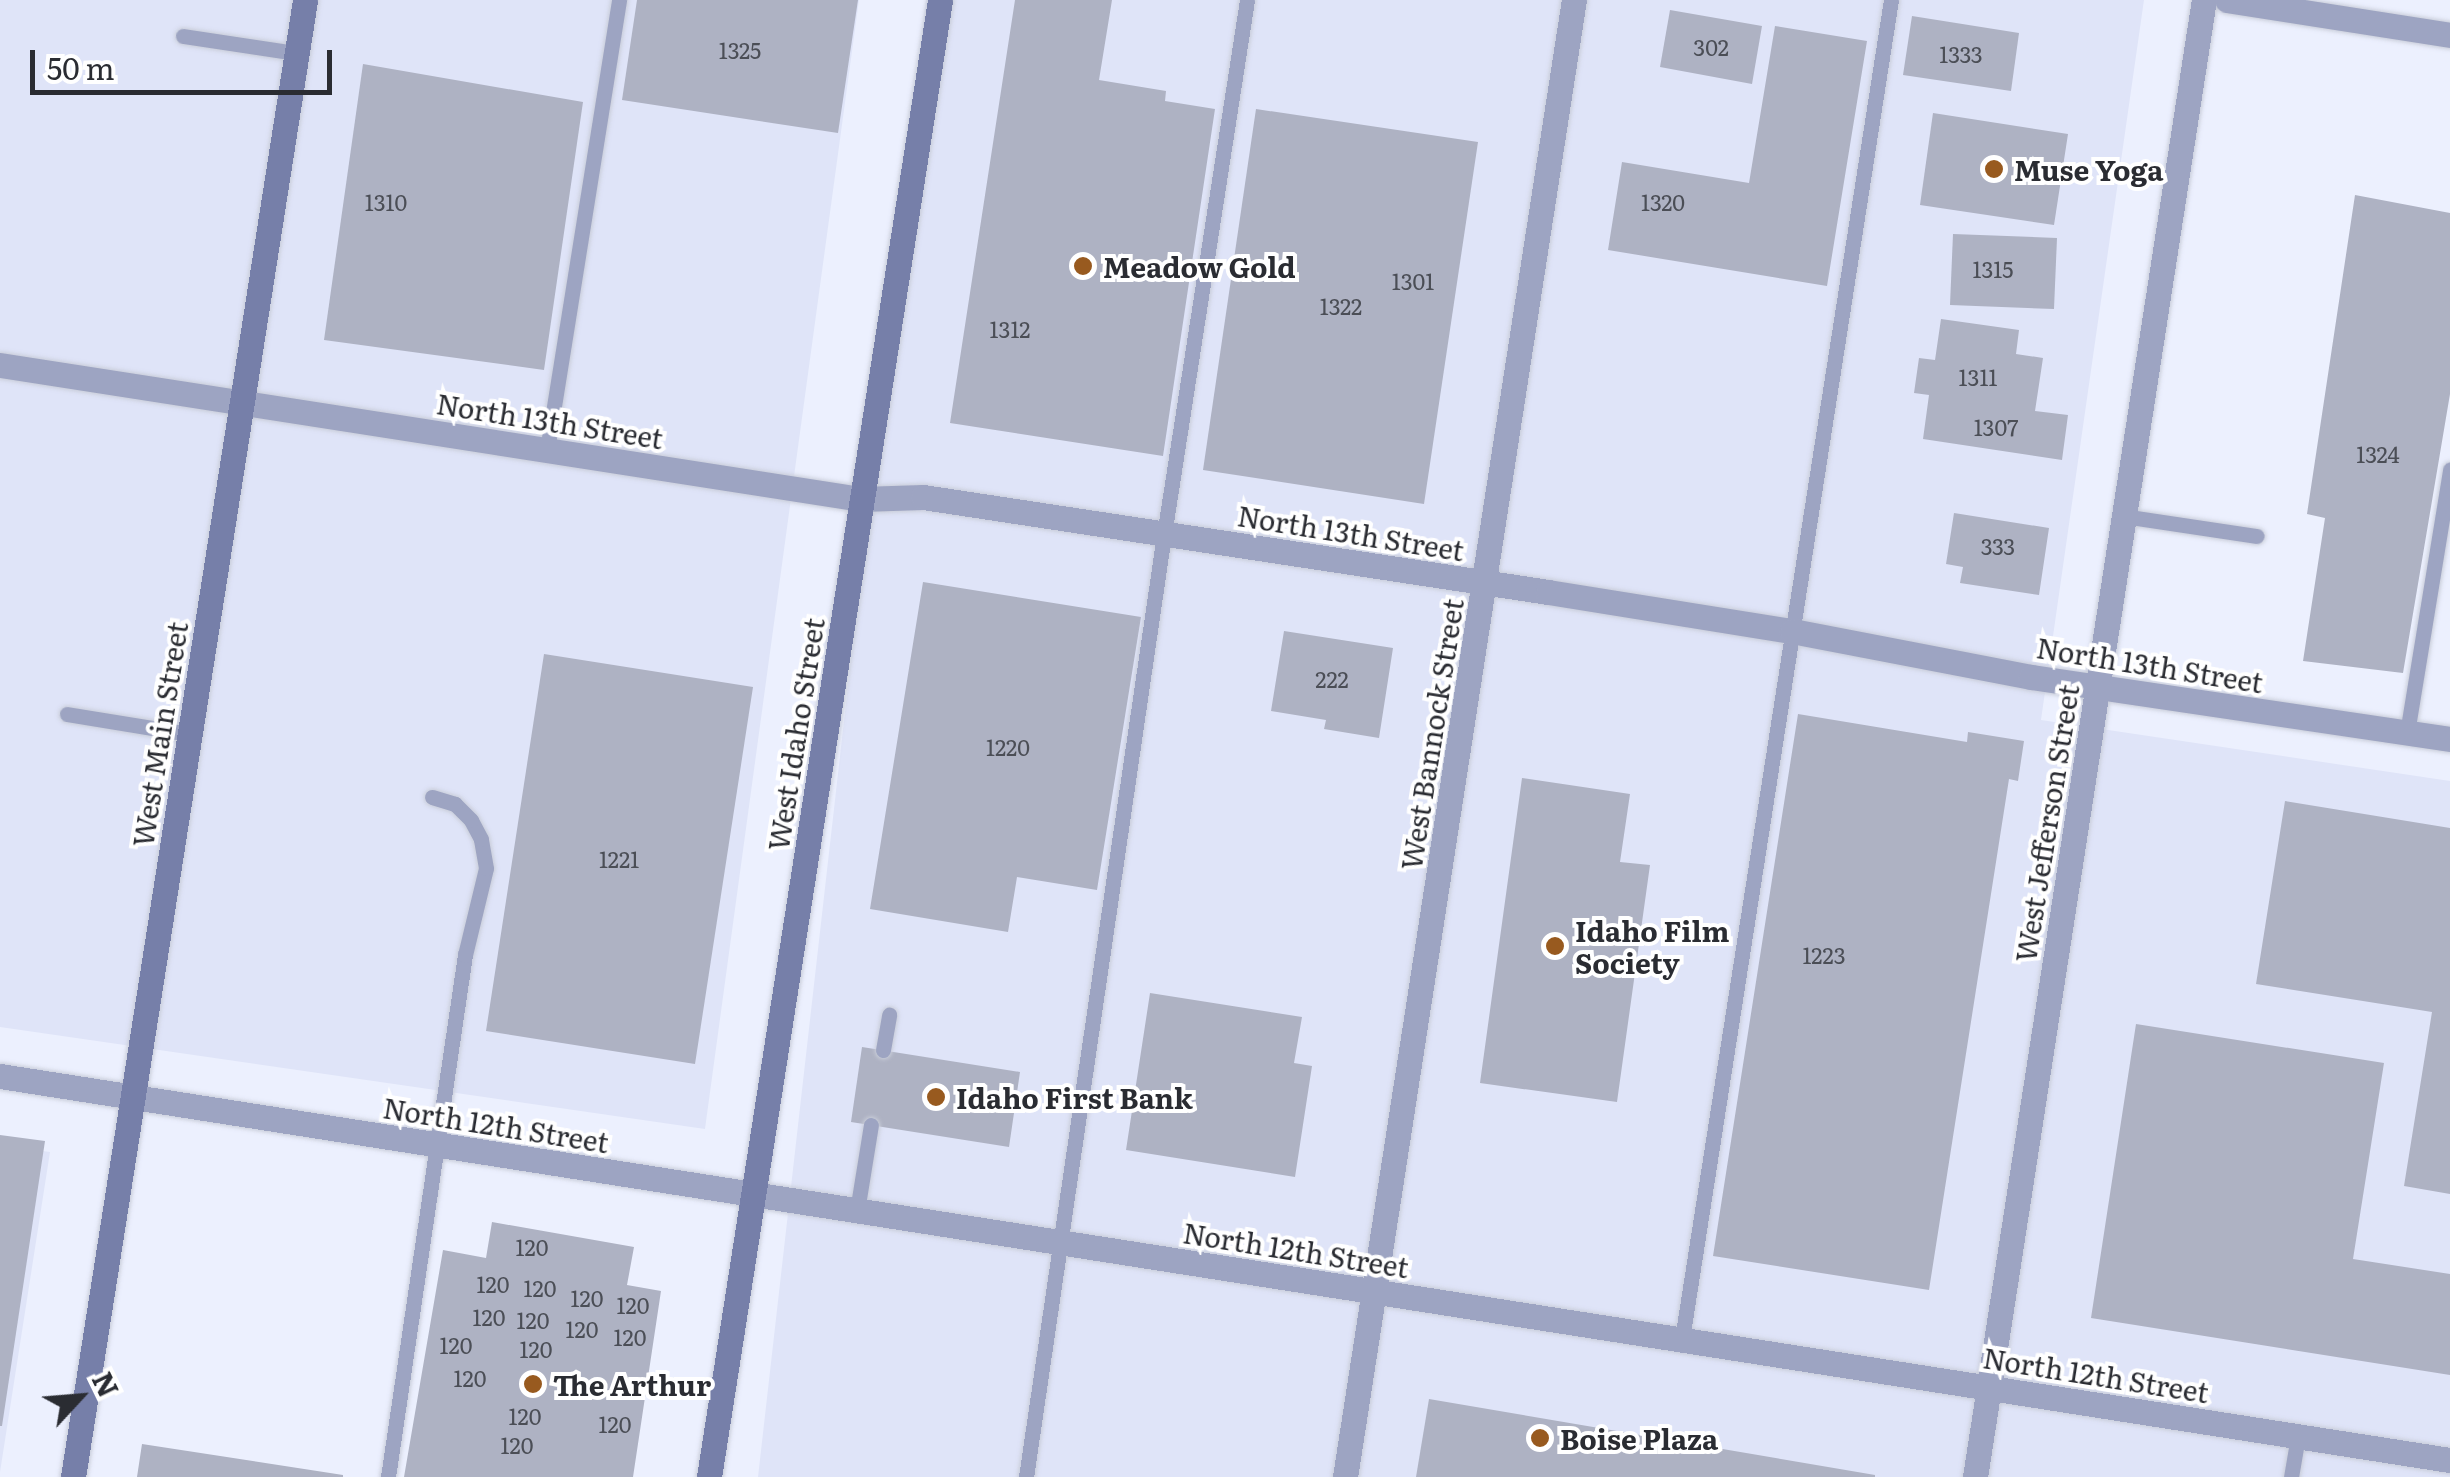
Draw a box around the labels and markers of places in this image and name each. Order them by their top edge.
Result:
place label: Muse Yoga [2014,152,2163,186]
marker: Muse Yoga [1983,158,2005,180]
place label: Meadow Gold [1103,249,1296,283]
marker: Meadow Gold [1072,255,1094,277]
place label: Idaho Film Society [1575,913,1729,979]
marker: Idaho Film Society [1544,935,1566,957]
place label: Idaho First Bank [956,1080,1193,1114]
marker: Idaho First Bank [925,1086,947,1108]
place label: The Arthur [553,1367,711,1401]
marker: The Arthur [522,1373,544,1395]
place label: Boise Plaza [1560,1421,1718,1455]
marker: Boise Plaza [1529,1427,1551,1449]

